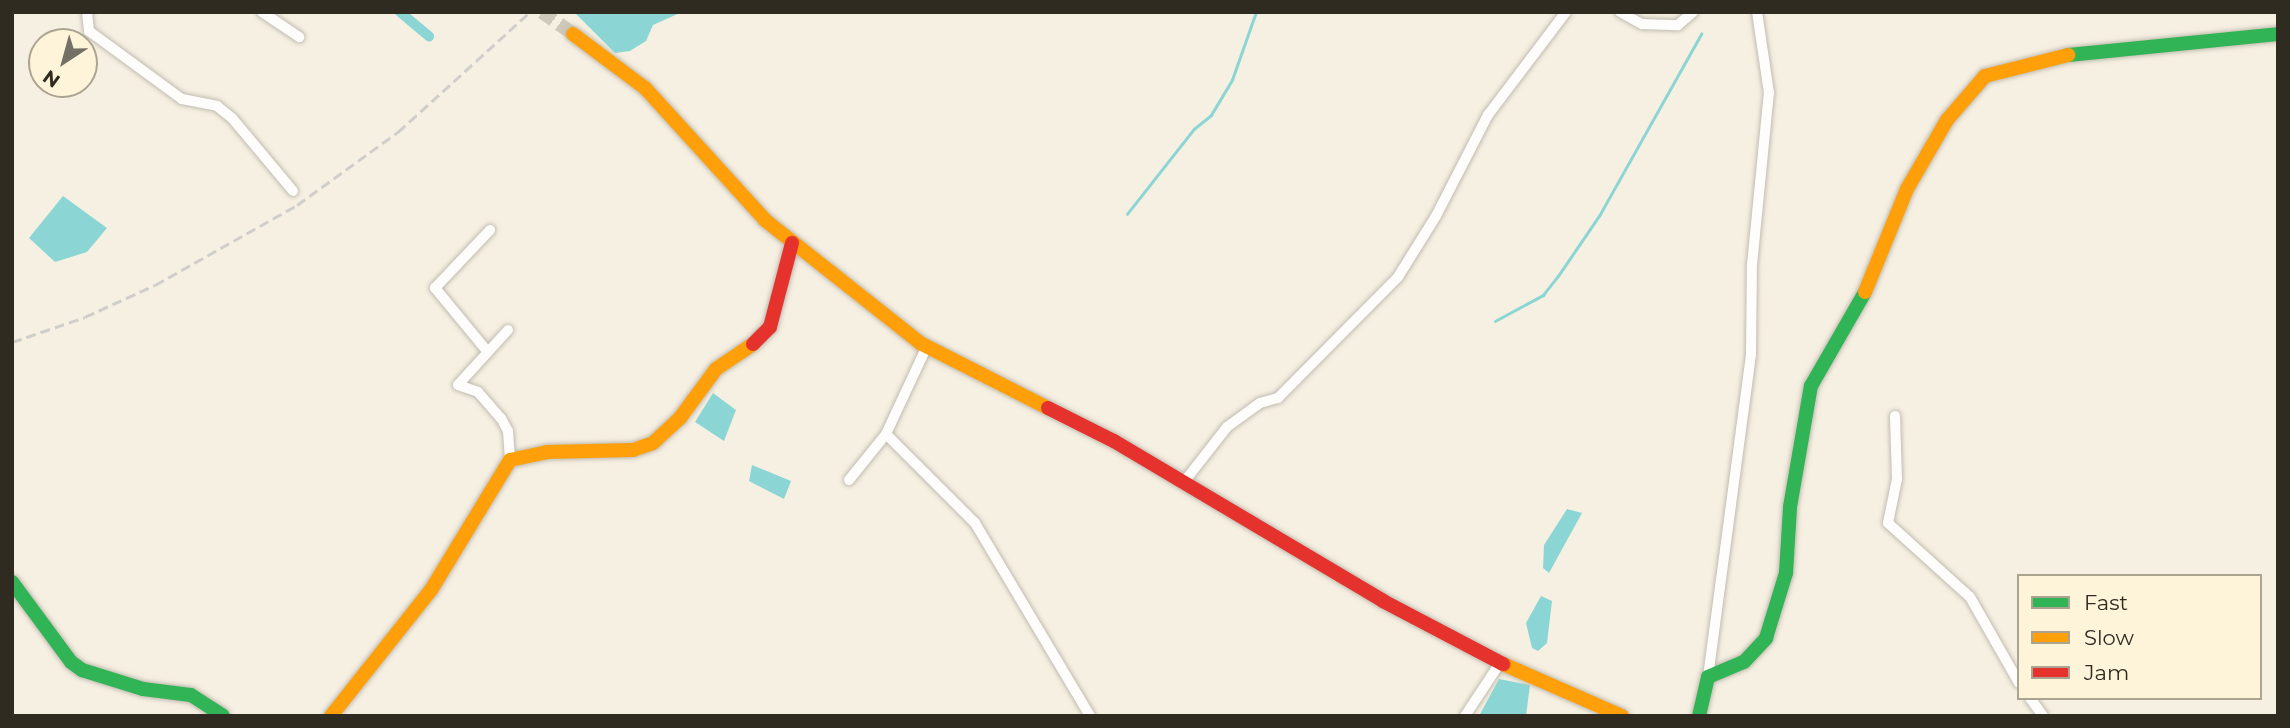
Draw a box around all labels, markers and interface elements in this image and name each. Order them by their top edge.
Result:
north arrow [28,28,98,98]
text: N [39,65,65,93]
legend [2017,574,2262,700]
text: Fast [2084,590,2128,615]
text: Slow [2084,625,2134,650]
text: Jam [2084,660,2129,685]

